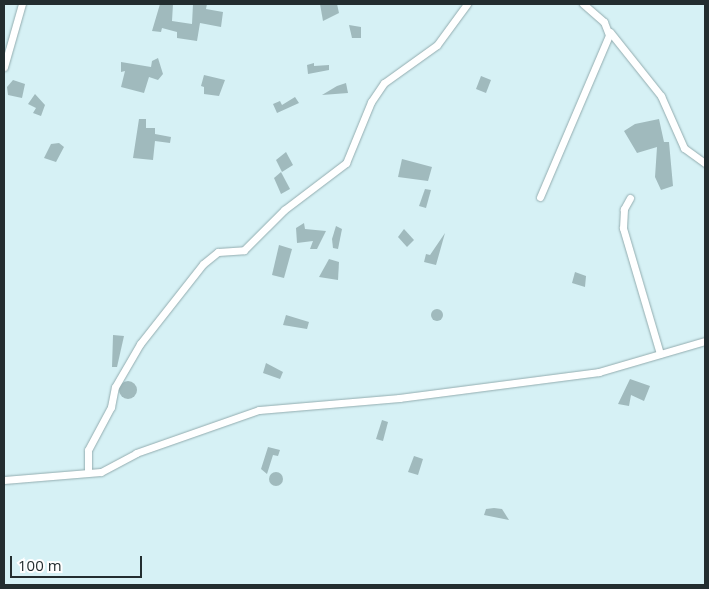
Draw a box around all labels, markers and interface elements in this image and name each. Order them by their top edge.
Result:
scale bar [12,546,145,578]
text: 100 m [18,555,62,575]

